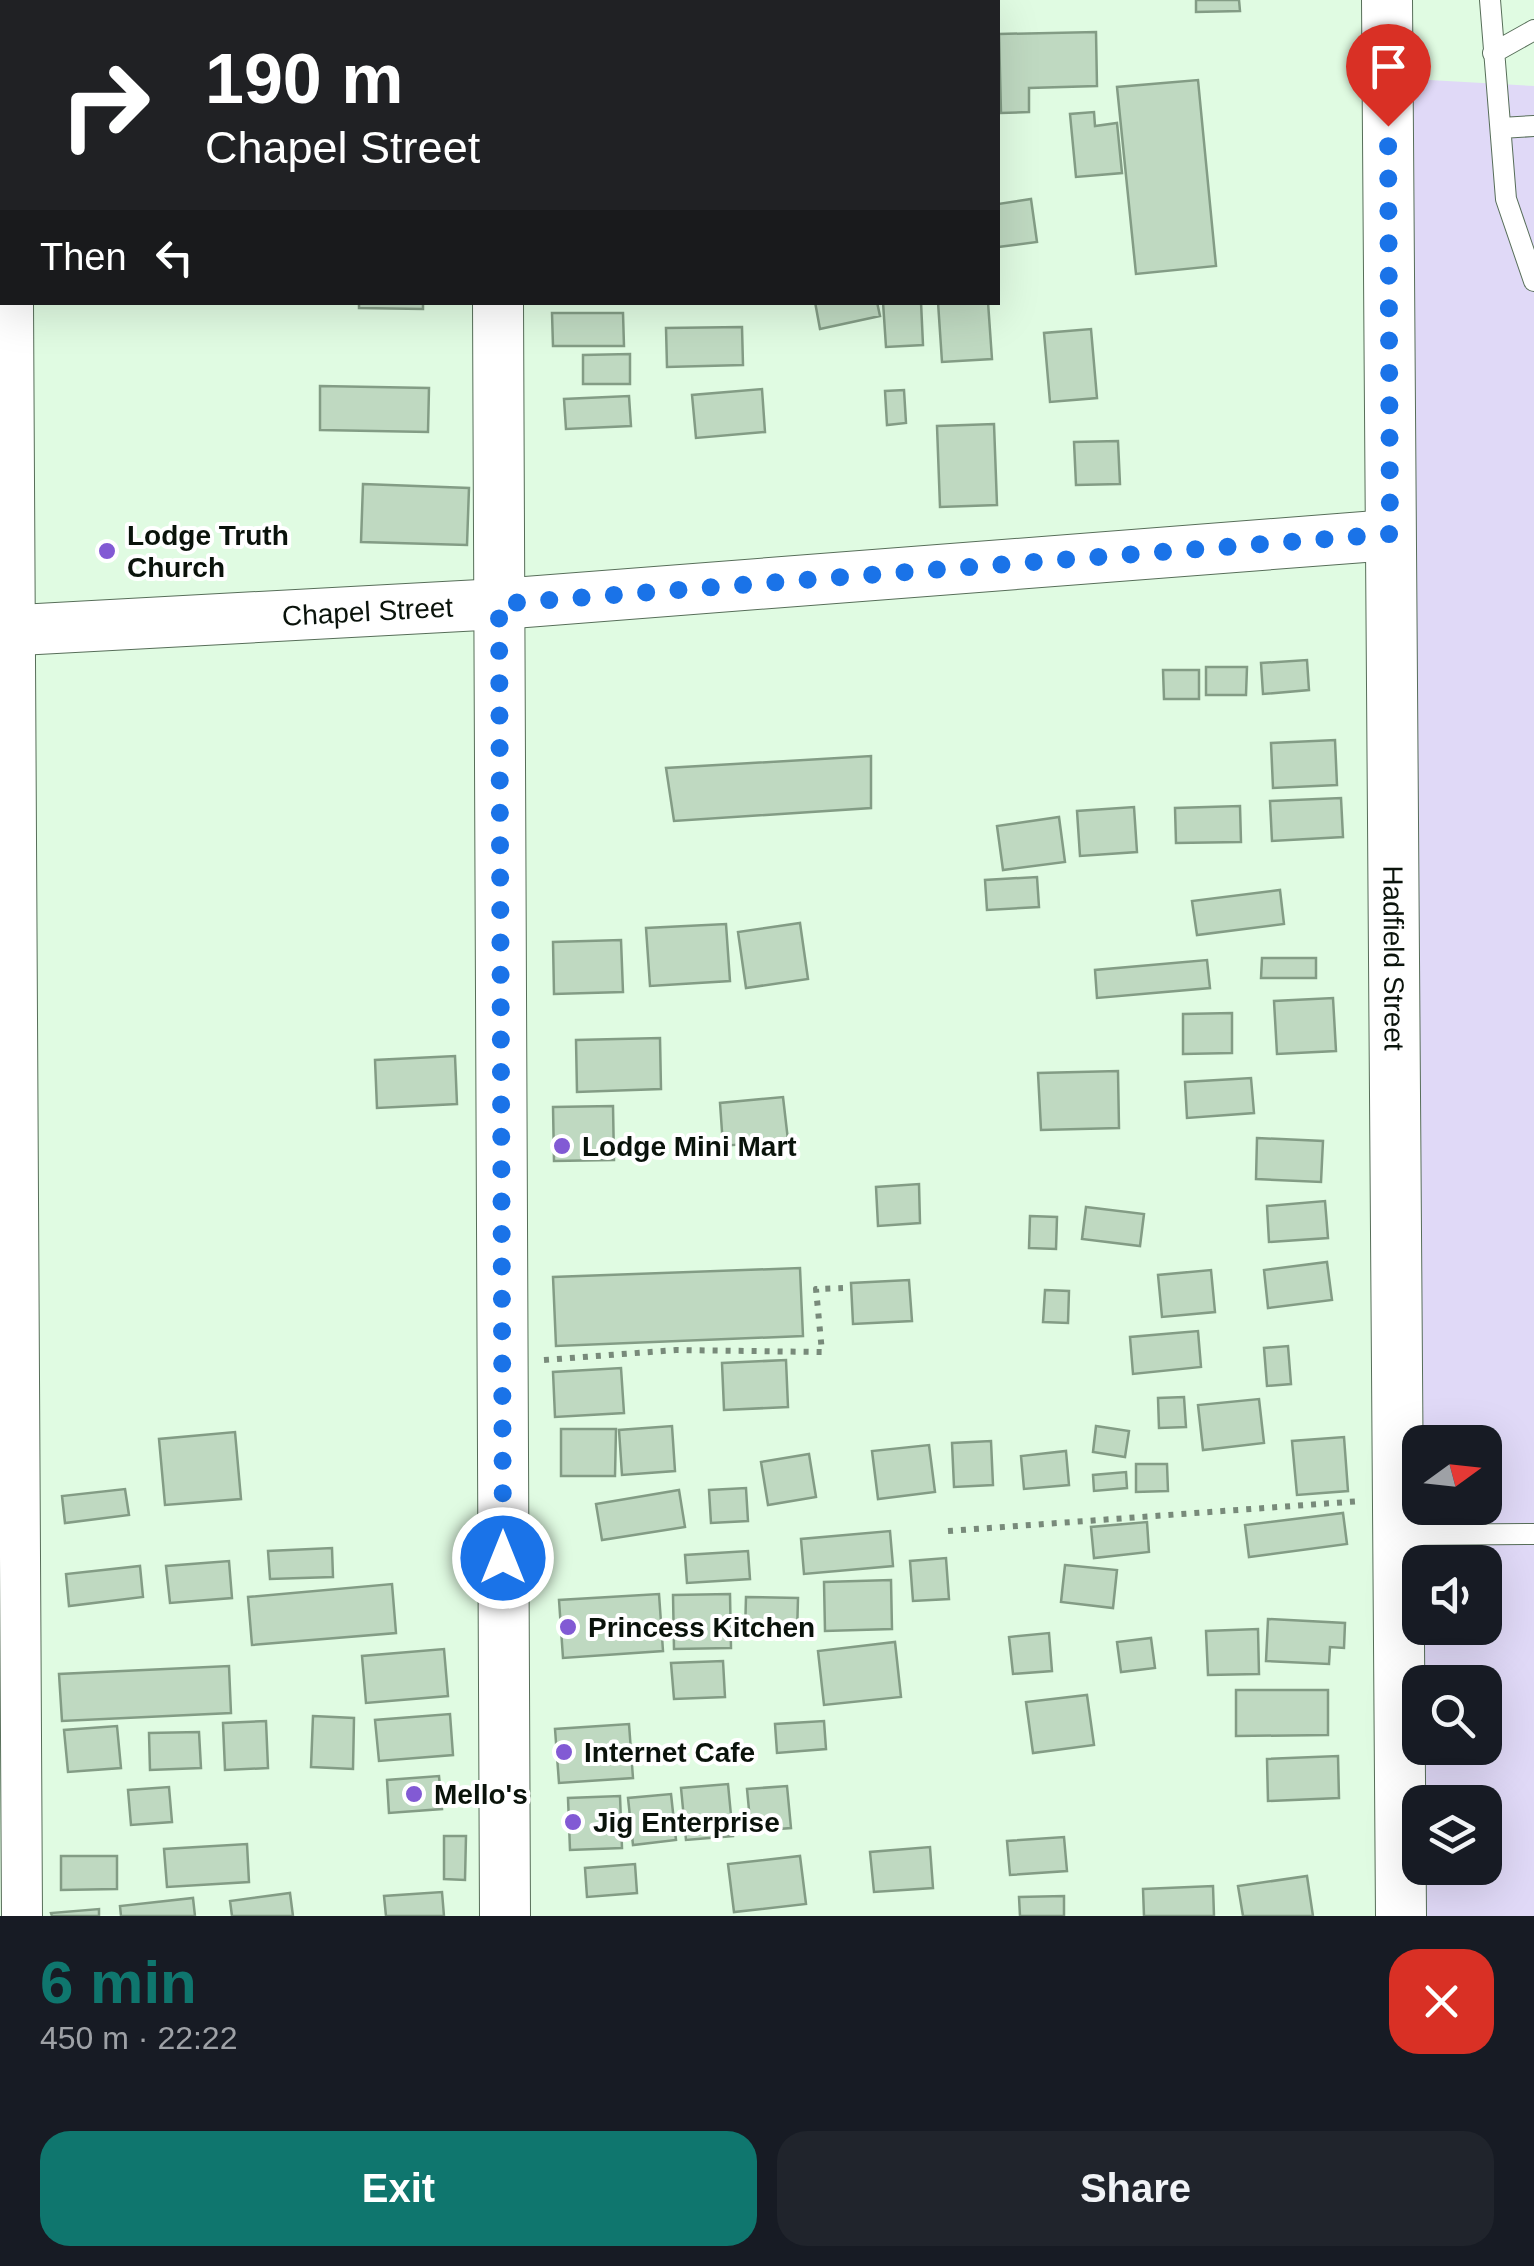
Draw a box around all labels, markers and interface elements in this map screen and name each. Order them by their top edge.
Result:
pin [1346,24,1431,127]
icon: arrive [1361,39,1416,94]
icon: right [40,40,170,170]
text: 190 m [205,40,403,118]
text: Chapel Street [205,122,480,173]
icon: left [147,230,202,285]
text: Then [40,236,127,278]
place label: Lodge Truth Church [127,520,289,583]
marker: Lodge Truth Church [96,540,118,562]
street label: Chapel Street [281,591,454,631]
street label: Hadfield Street [1378,865,1410,1051]
place label: Lodge Mini Mart [582,1131,797,1162]
marker: Lodge Mini Mart [551,1135,573,1157]
north arrow [1402,1425,1502,1525]
map controls [1402,1425,1502,1885]
position arrow [451,1506,555,1610]
button: sound [1402,1545,1502,1645]
place label: Princess Kitchen [588,1612,815,1643]
marker: Princess Kitchen [557,1616,579,1638]
button: search [1402,1665,1502,1765]
place label: Internet Cafe [584,1737,755,1768]
marker: Internet Cafe [553,1741,575,1763]
place label: Mello's [434,1779,528,1810]
marker: Mello's [403,1783,425,1805]
button: layers [1402,1785,1502,1885]
place label: Jig Enterprise [593,1807,780,1838]
marker: Jig Enterprise [562,1811,584,1833]
text: 6 min [40,1949,197,2016]
button: close [1389,1949,1494,2054]
text: 450 m · 22:22 [40,2020,237,2056]
button: Exit [40,2131,757,2246]
button: Share [777,2131,1494,2246]

